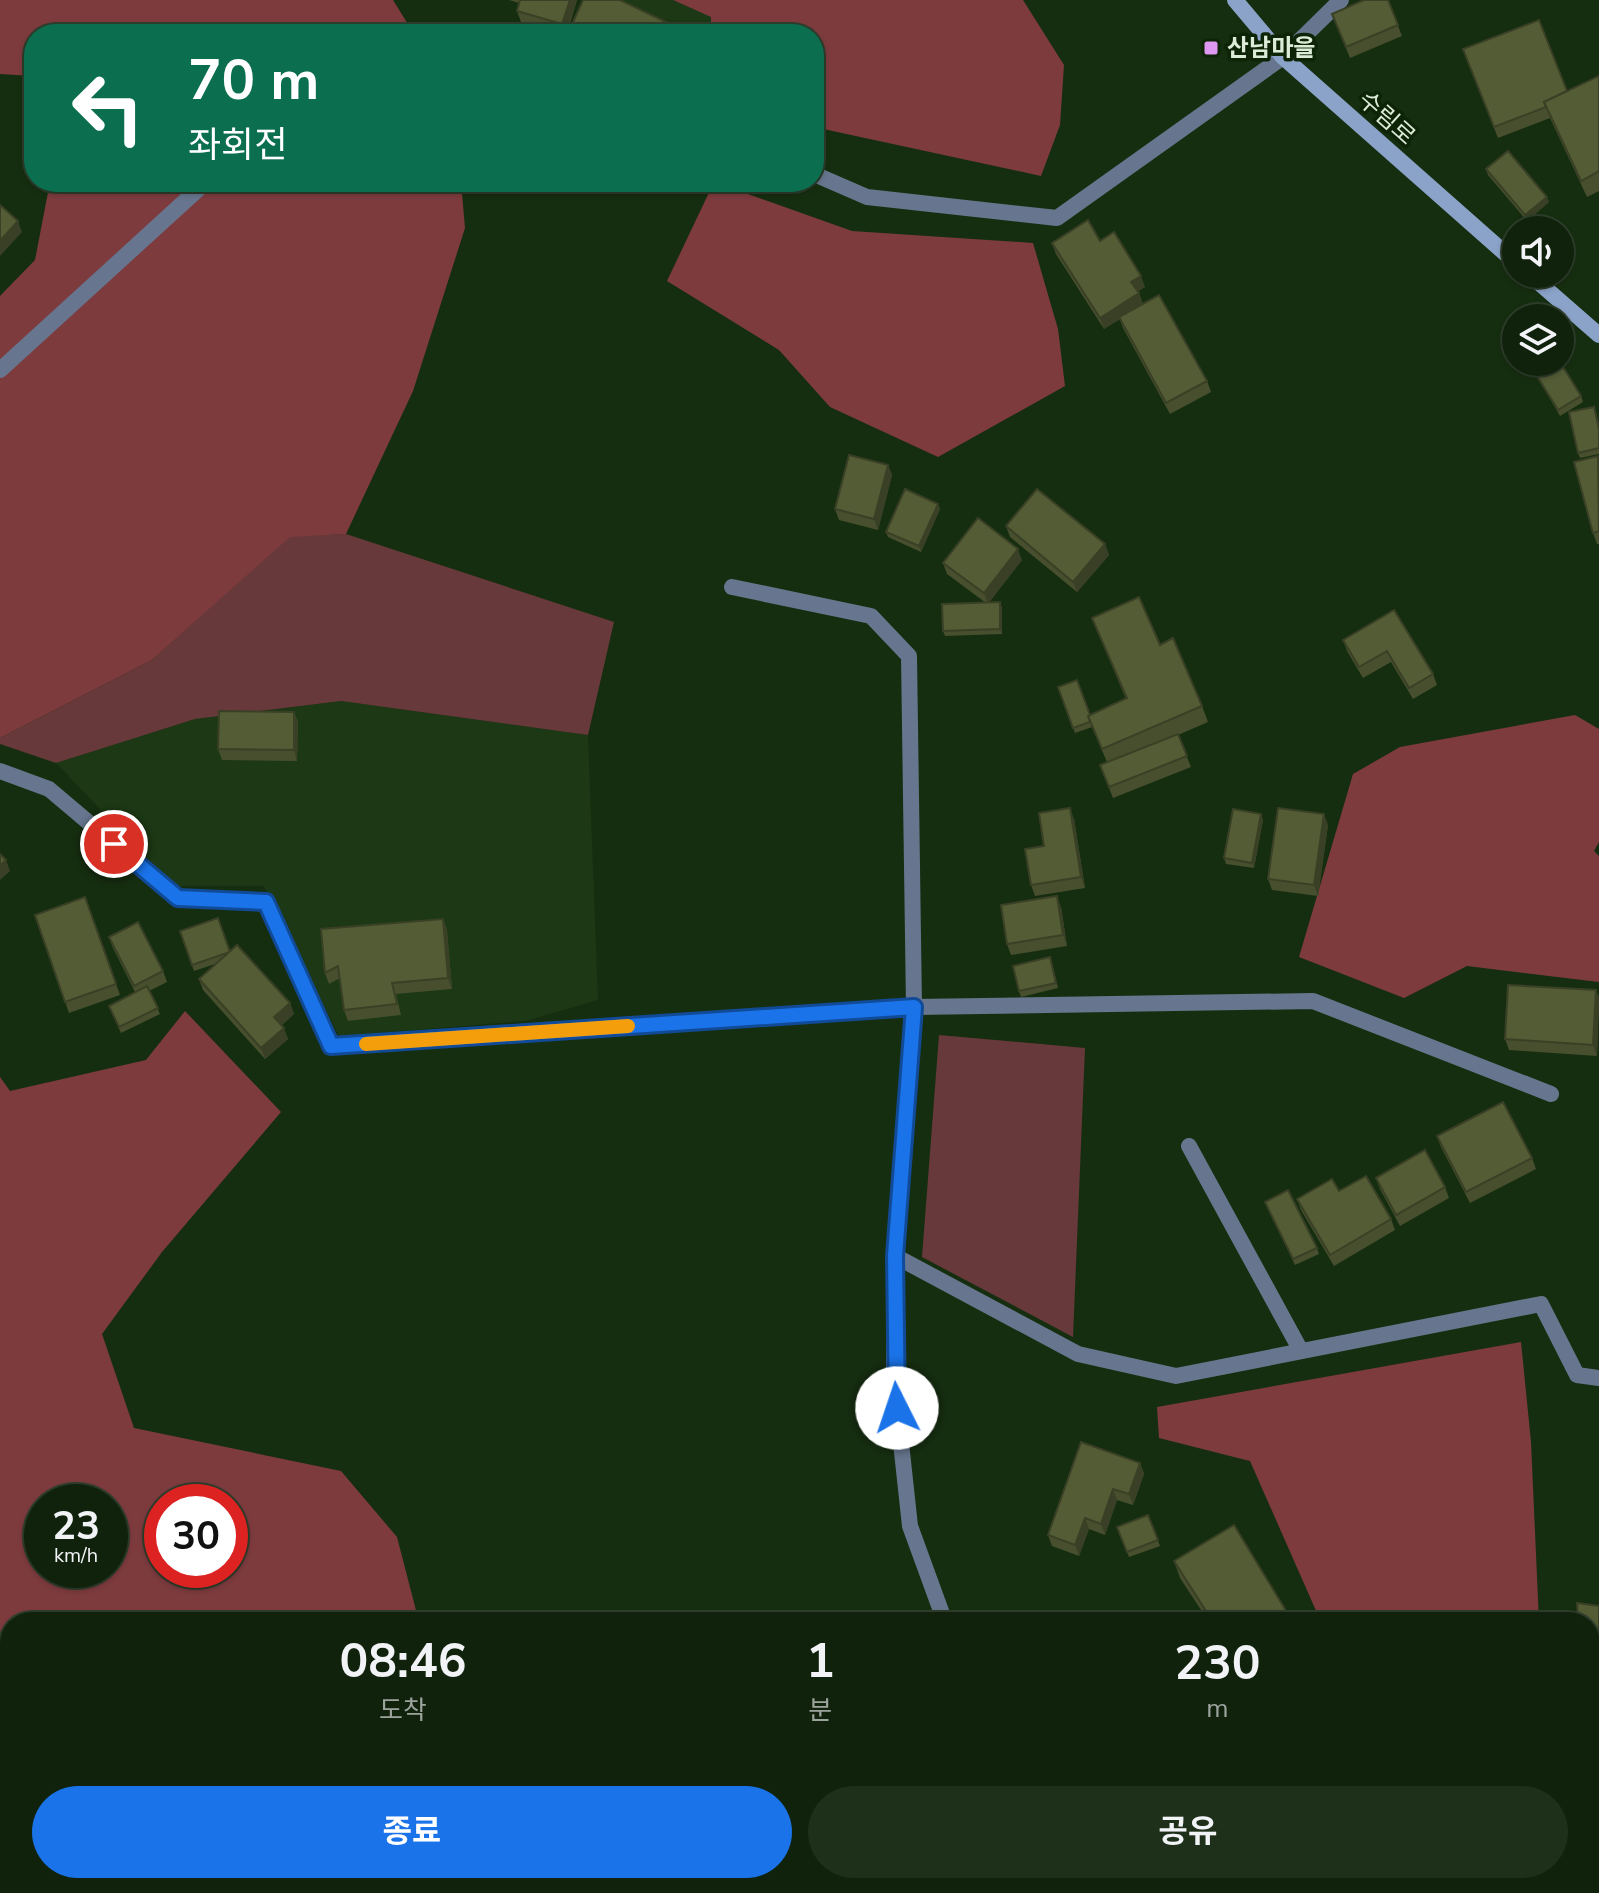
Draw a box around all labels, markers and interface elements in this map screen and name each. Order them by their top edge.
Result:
place label: 산남마을 [1227,32,1315,64]
marker: 산남마을 [1202,39,1220,57]
text: 70 m [188,42,319,119]
icon: left [56,56,160,160]
street label: 수림로 [1352,84,1422,152]
text: 좌회전 [188,121,287,170]
map controls [1502,216,1574,376]
button: sound [1502,216,1574,288]
button: layers [1502,304,1574,376]
pin [80,810,148,878]
icon: arrive [92,822,136,866]
position arrow [855,1366,939,1450]
speed limit sign: 30 [144,1484,248,1588]
text: 23 [52,1499,100,1553]
text: km/h [54,1542,98,1569]
text: 08:46 [339,1628,467,1694]
text: 1 [806,1628,835,1694]
text: 230 [1174,1630,1261,1696]
text: m [1206,1691,1228,1726]
text: 도착 [379,1693,427,1728]
text: 분 [808,1693,832,1728]
button: 종료 [32,1786,792,1878]
button: 공유 [808,1786,1568,1878]

